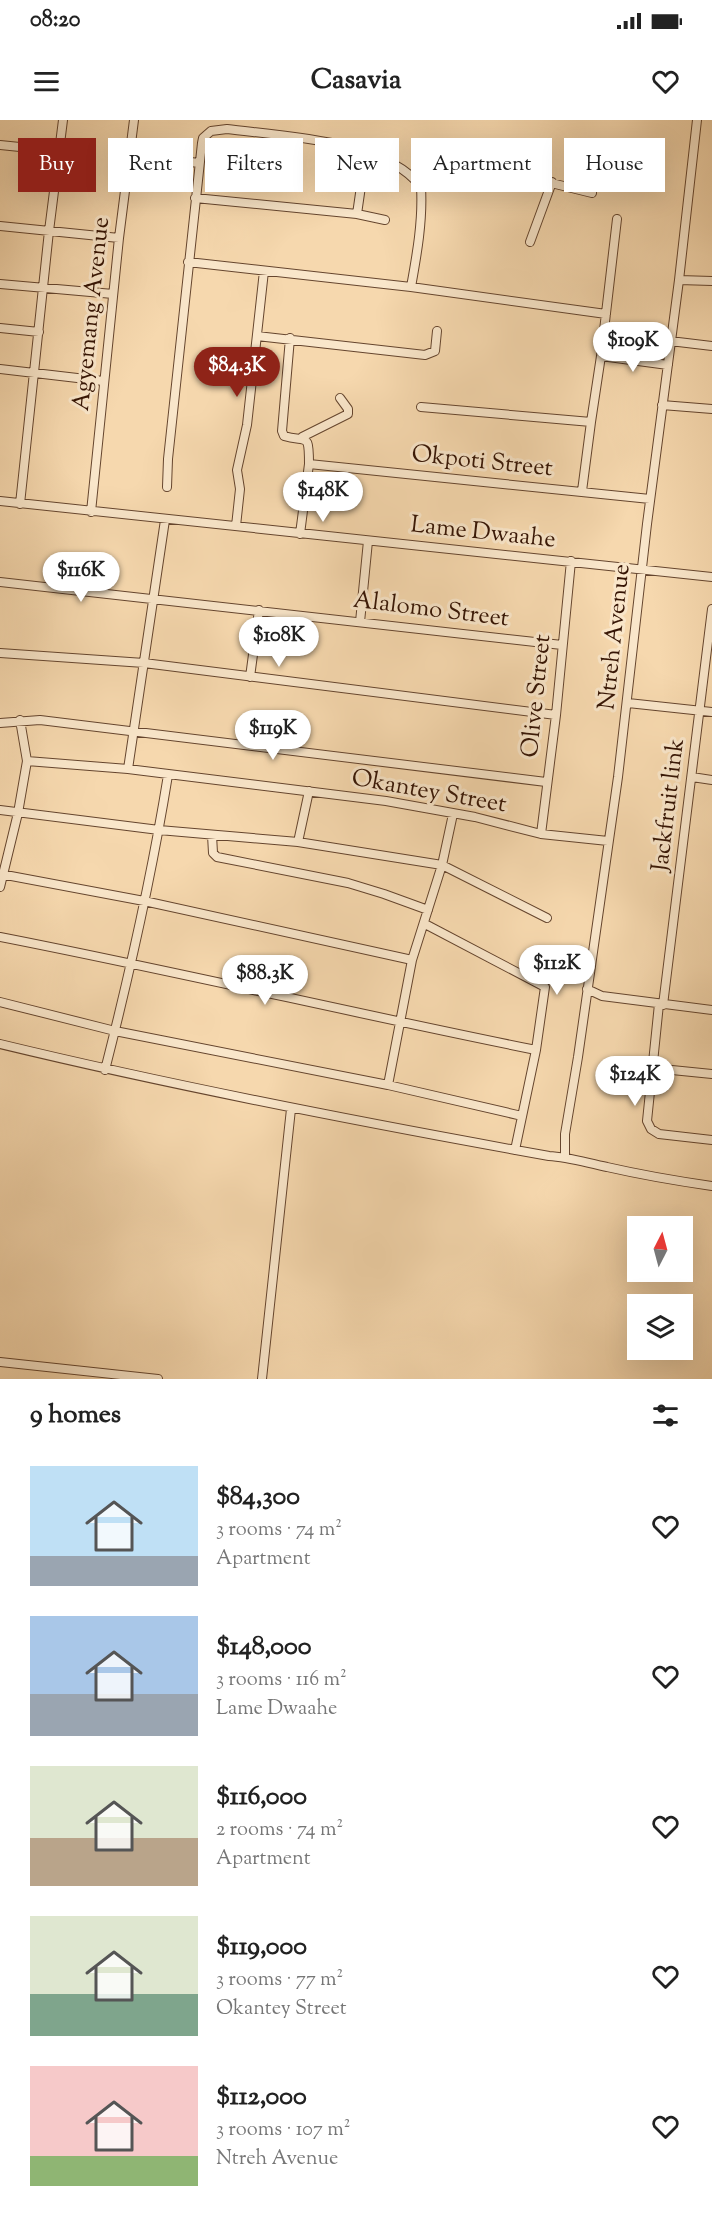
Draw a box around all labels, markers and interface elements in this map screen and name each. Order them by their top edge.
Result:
text: 08:20 [30,5,80,37]
text: Casavia [311,62,401,101]
icon: menu [30,65,63,98]
icon: heart [649,65,682,98]
chip: Buy [18,138,96,192]
chip: Rent [108,138,193,192]
chip: Filters [205,138,303,192]
chip: New [315,138,399,192]
chip: Apartment [411,138,552,192]
chip: House [564,138,665,192]
street label: Agyemang Avenue [65,215,119,413]
pin: $109K [591,322,675,373]
text: $109K [607,327,659,356]
pin: $84.3K [188,347,286,398]
text: $84.3K [208,352,266,381]
street label: Okpoti Street [410,438,554,486]
pin: $148K [281,472,365,523]
text: $148K [297,477,349,506]
street label: Lame Dwaahe [409,508,557,558]
pin: $116K [39,552,123,603]
text: $116K [57,557,105,586]
street label: Ntreh Avenue [590,562,640,712]
street label: Alalomo Street [351,584,511,636]
pin: $108K [237,617,321,668]
text: $108K [253,622,305,651]
street label: Olive Street [514,633,560,759]
pin: $119K [231,710,315,761]
text: $119K [249,715,297,744]
street label: Jackfruit link [644,737,694,875]
street label: Okantey Street [349,762,509,822]
pin: $112K [515,945,599,996]
text: $112K [533,950,581,979]
pin: $88.3K [216,955,314,1006]
text: $88.3K [236,960,294,989]
pin: $124K [593,1056,677,1107]
text: $124K [609,1061,661,1090]
north arrow [627,1216,693,1282]
map controls [627,1216,693,1360]
button: layers [627,1294,693,1360]
text: 9 homes [30,1397,121,1434]
icon: filters [649,1399,682,1432]
text: $84,300 [216,1479,300,1516]
icon: home [78,1490,150,1562]
icon: heart [649,1510,682,1543]
text: 3 rooms · 74 m² [216,1516,342,1545]
text: Apartment [216,1545,311,1574]
text: $148,000 [216,1629,312,1666]
icon: home [78,1640,150,1712]
icon: heart [649,1660,682,1693]
text: 3 rooms · 116 m² [216,1666,347,1695]
text: Lame Dwaahe [216,1695,337,1724]
text: $116,000 [216,1779,307,1816]
icon: home [78,1790,150,1862]
icon: heart [649,1810,682,1843]
text: 2 rooms · 74 m² [216,1816,343,1845]
text: Apartment [216,1845,311,1874]
text: $119,000 [216,1929,307,1966]
icon: home [78,1940,150,2012]
icon: heart [649,1960,682,1993]
text: 3 rooms · 77 m² [216,1966,343,1995]
text: Okantey Street [216,1995,347,2024]
text: $112,000 [216,2079,307,2116]
icon: home [78,2090,150,2162]
icon: heart [649,2110,682,2143]
text: 3 rooms · 107 m² [216,2116,350,2145]
text: Ntreh Avenue [216,2145,338,2174]

